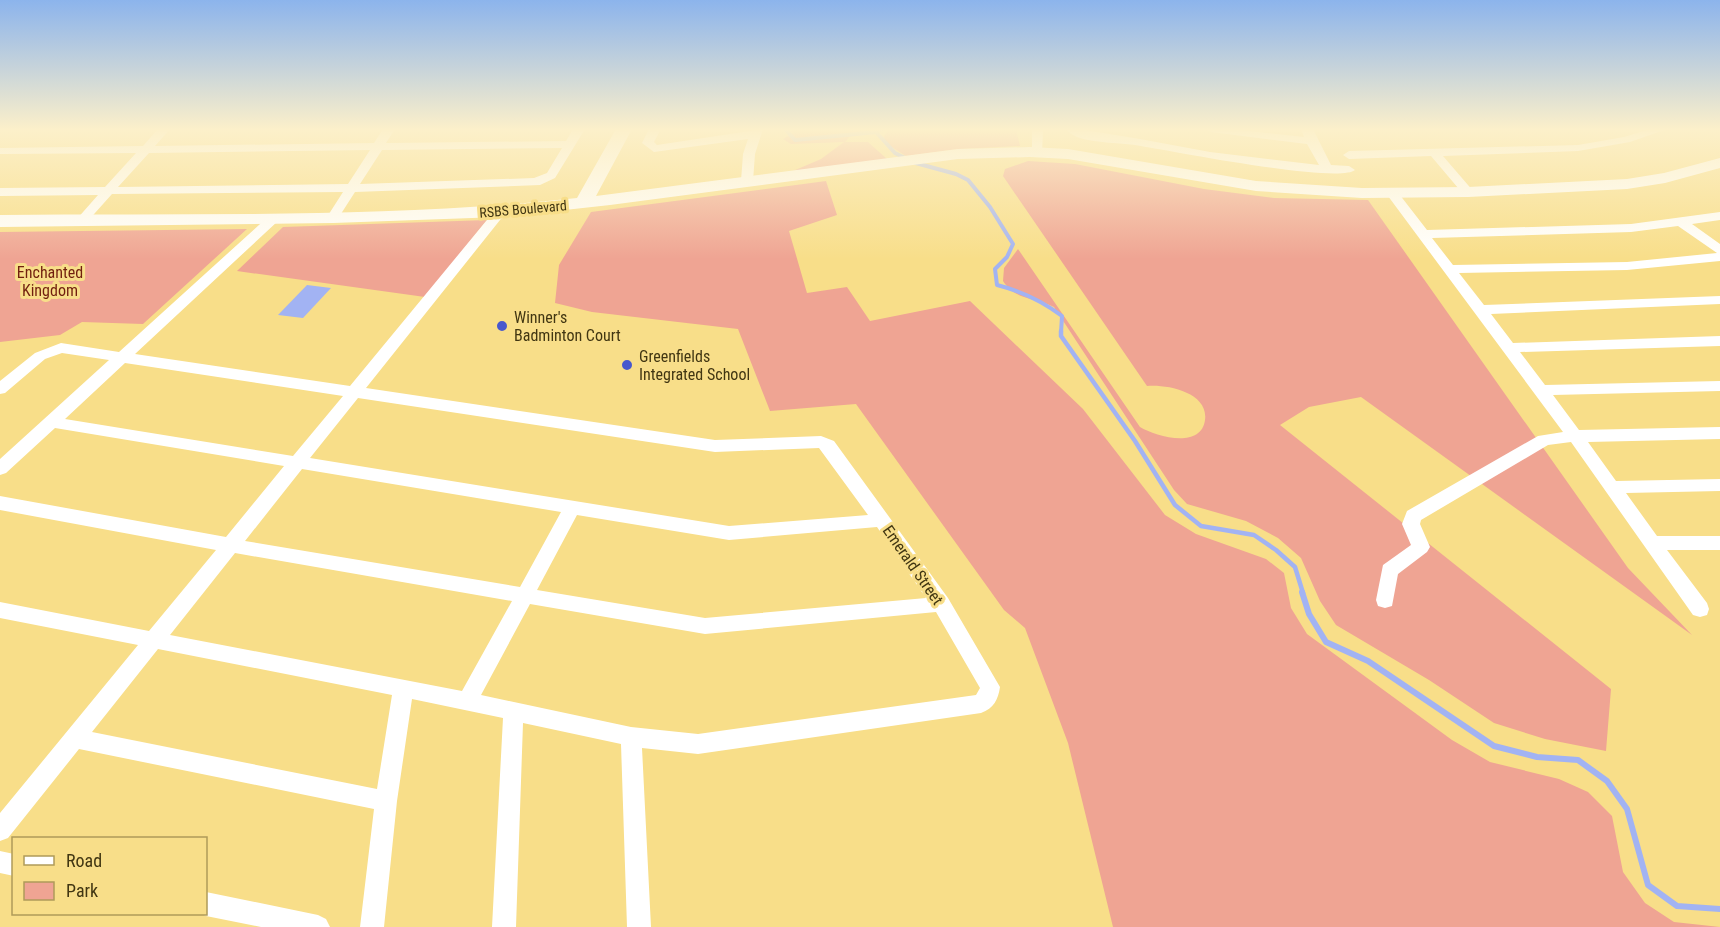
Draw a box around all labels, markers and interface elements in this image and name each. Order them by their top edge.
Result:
street label: RSBS Boulevard [479,197,567,221]
park label: Enchanted Kingdom [17,263,83,300]
place label: Winner's Badminton Court [514,308,621,345]
marker: Winner's Badminton Court [495,319,509,333]
place label: Greenfields Integrated School [639,347,750,384]
marker: Greenfields Integrated School [620,358,634,372]
street label: Emerald Street [879,522,947,609]
legend [12,837,207,915]
text: Road [66,850,102,871]
text: Park [66,880,98,901]

